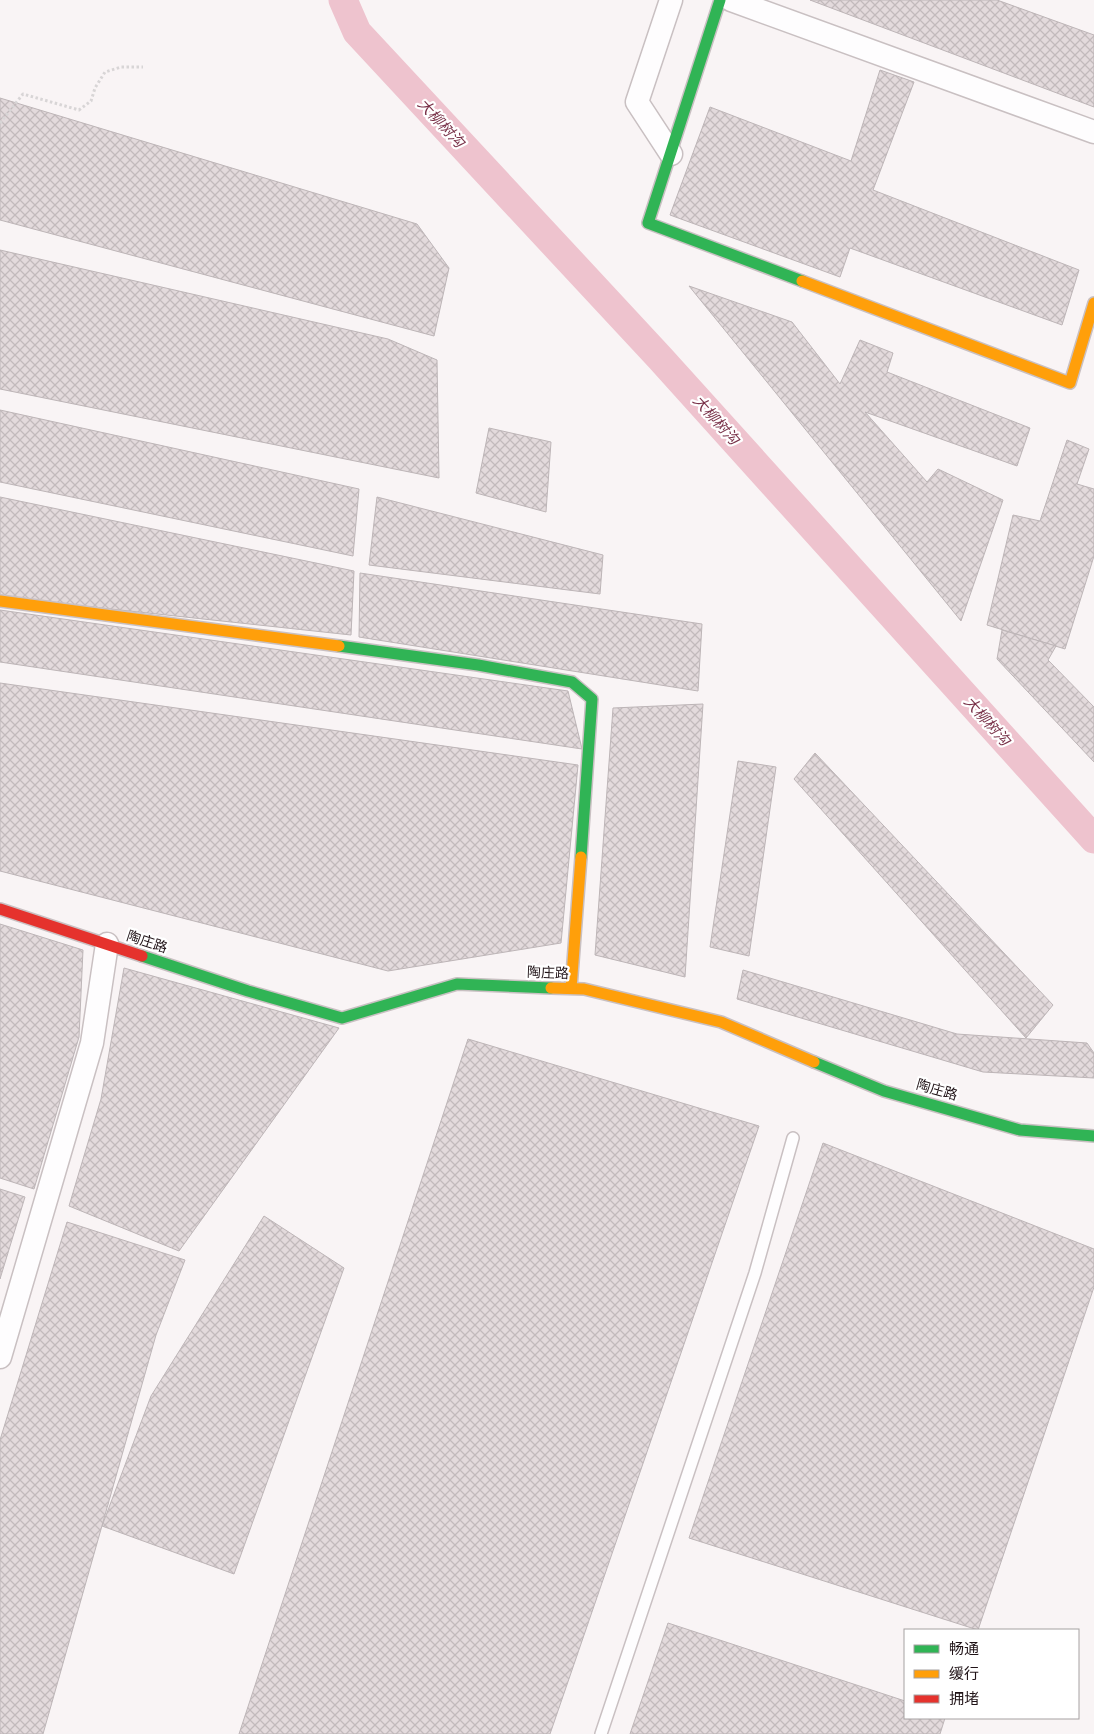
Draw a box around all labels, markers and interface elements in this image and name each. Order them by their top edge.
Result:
water label: 大柳树沟 [413,94,470,153]
water label: 大柳树沟 [688,391,745,450]
water label: 大柳树沟 [959,692,1016,751]
street label: 陶庄路 [124,926,170,958]
street label: 陶庄路 [527,963,569,983]
street label: 陶庄路 [914,1075,960,1105]
legend [904,1629,1079,1719]
text: 畅通 [949,1639,979,1659]
text: 缓行 [949,1664,979,1684]
text: 拥堵 [949,1689,979,1709]

